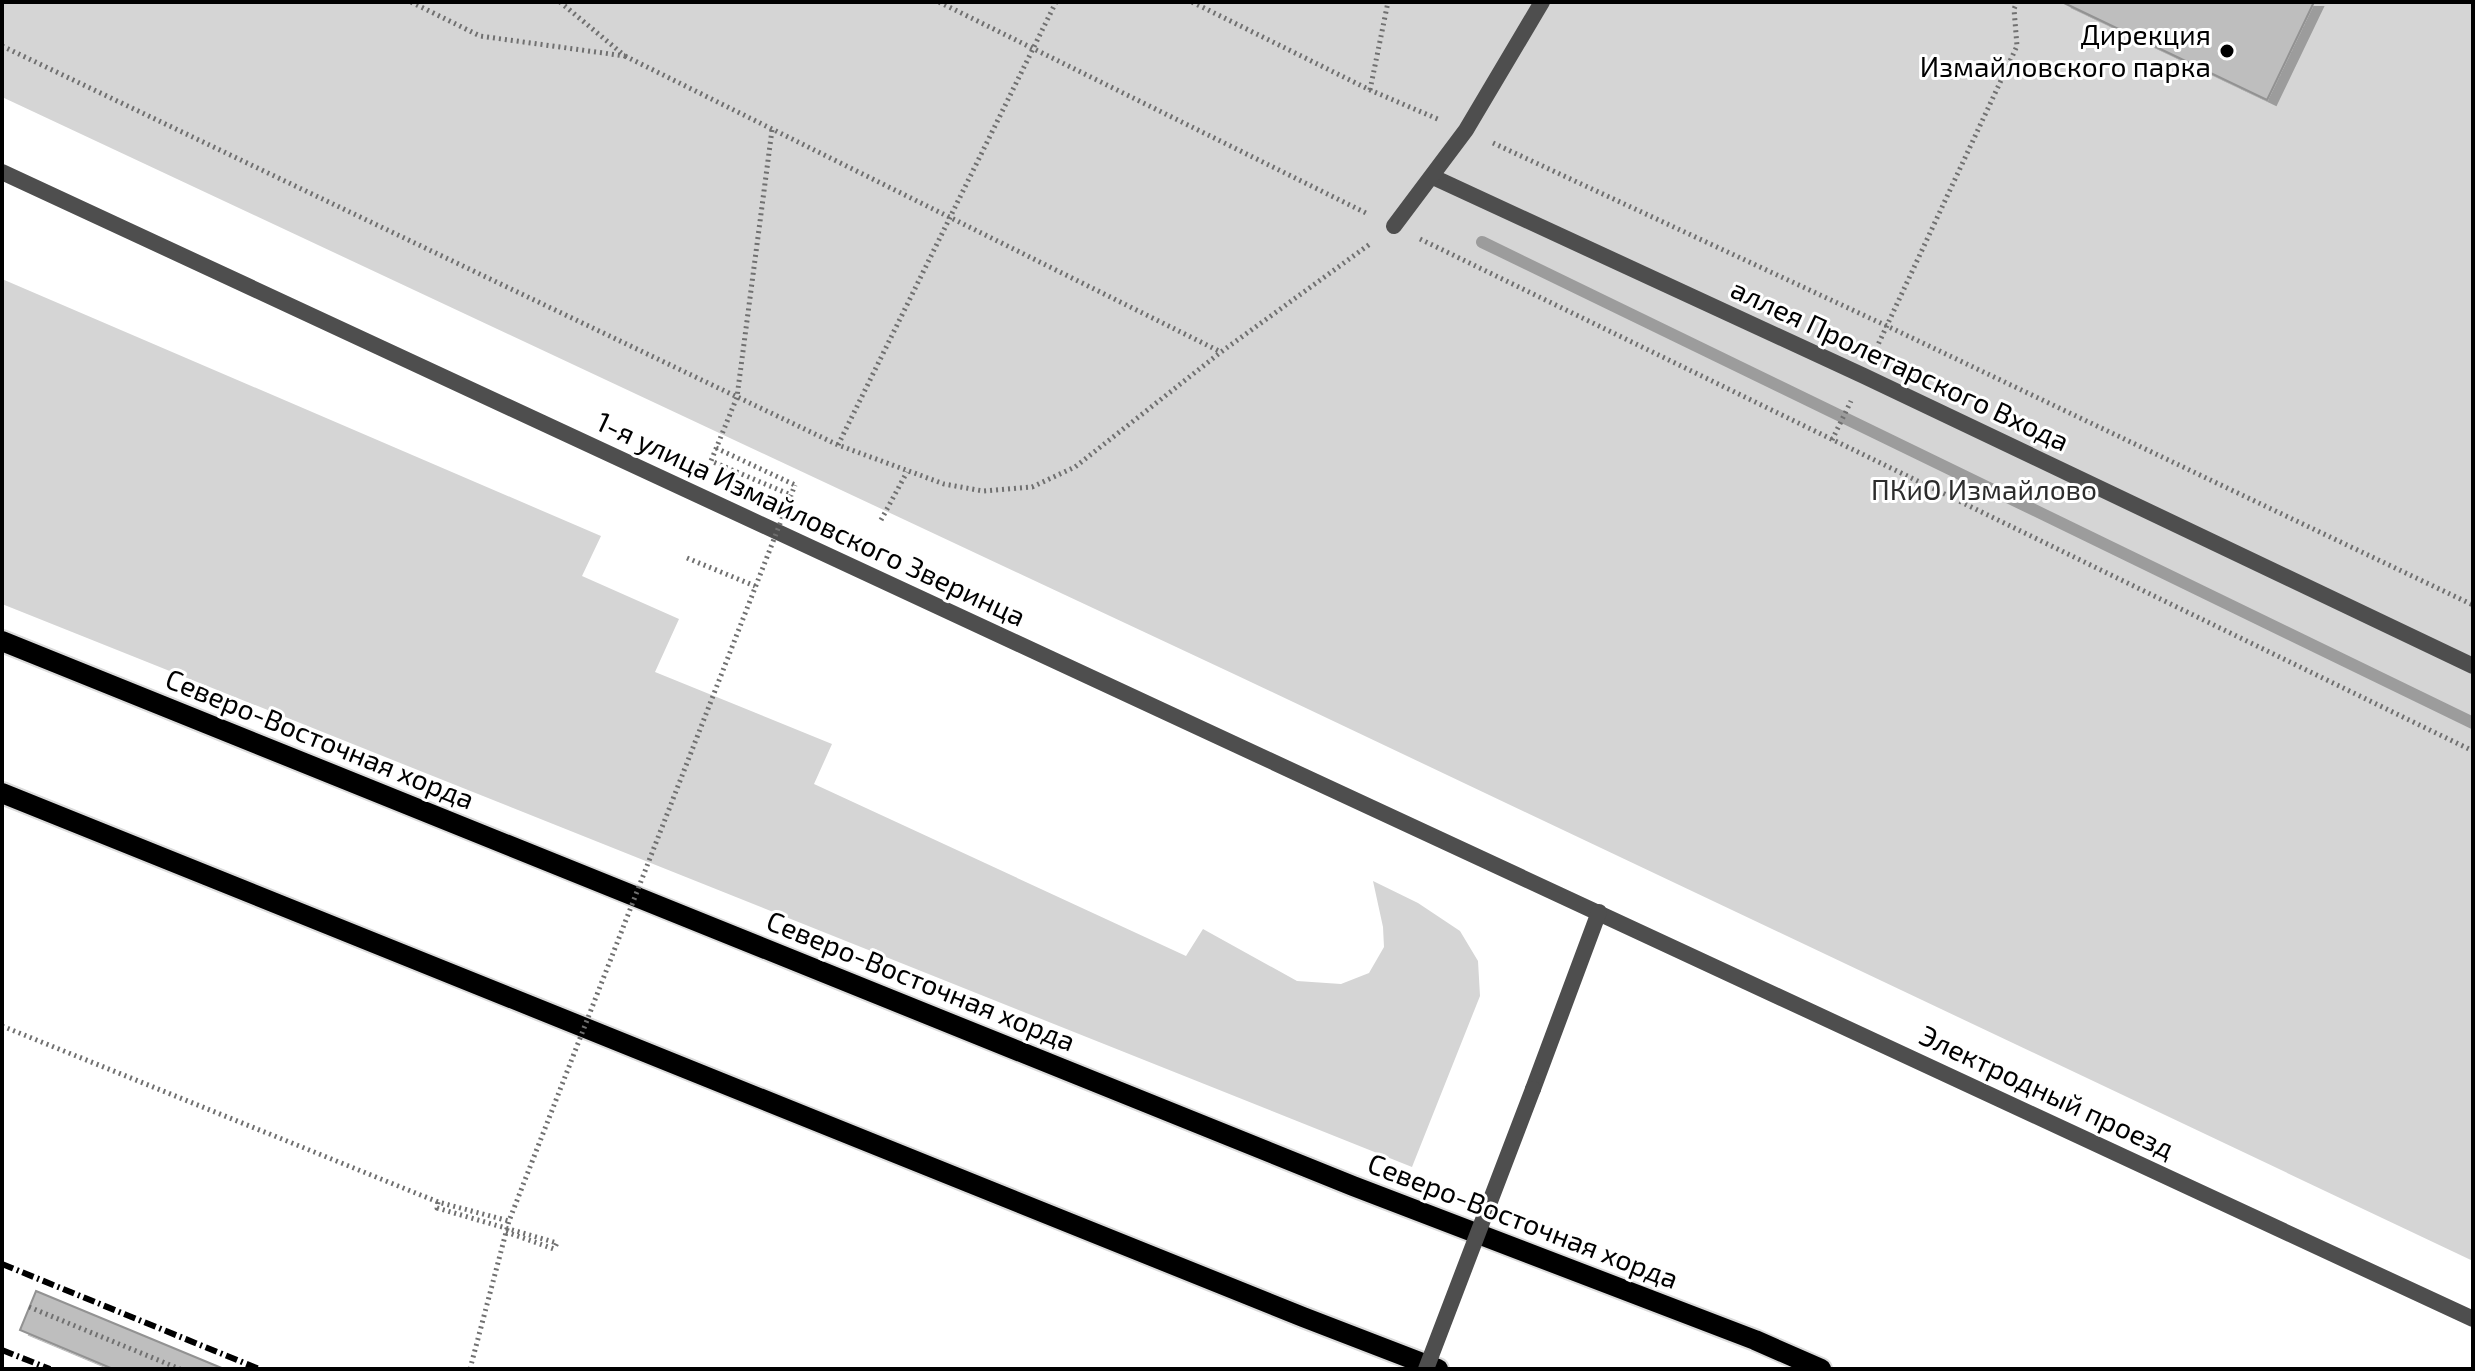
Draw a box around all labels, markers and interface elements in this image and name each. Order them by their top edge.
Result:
place label: Дирекция Измайловского парка [1920,17,2211,83]
marker: Дирекция Измайловского парка [2218,42,2236,60]
street label: аллея Пролетарского Входа [1726,271,2075,458]
street label: 1-я улица Измайловского Зверинца [591,403,1031,633]
park label: ПКиО Измайлово [1871,472,2097,506]
street label: Северо-Восточная хорда [161,661,480,816]
street label: Северо-Восточная хорда [762,903,1081,1058]
street label: Электродный проезд [1915,1017,2180,1165]
street label: Северо-Восточная хорда [1363,1145,1683,1295]

